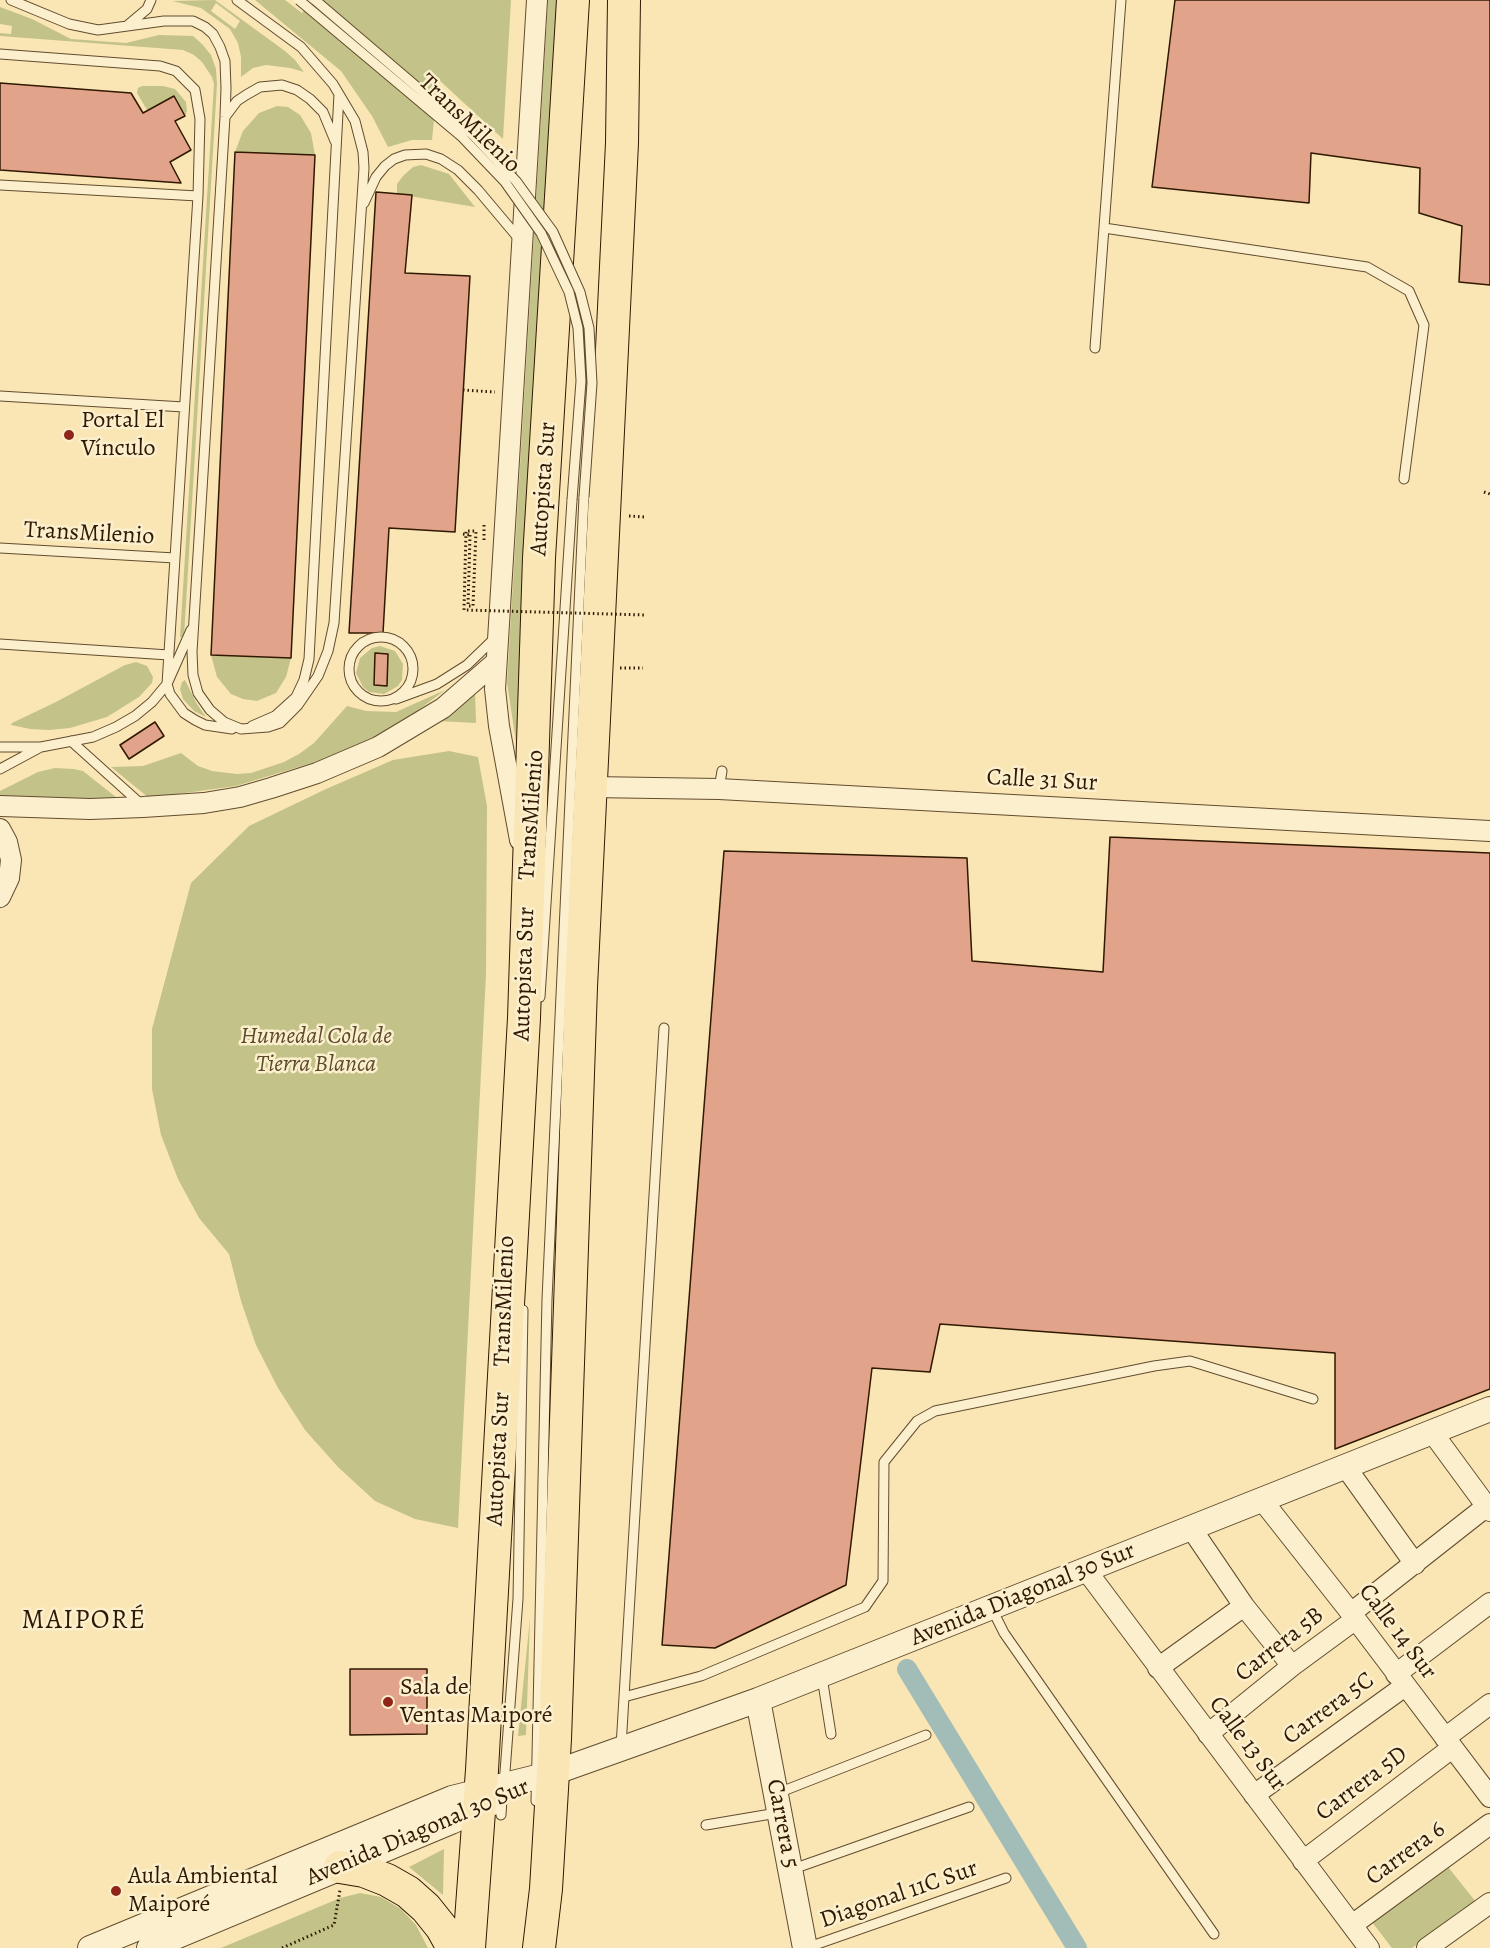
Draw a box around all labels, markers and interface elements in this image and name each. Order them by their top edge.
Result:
street label: TransMilenio [412,68,526,180]
place label: Portal El Vínculo [81,407,164,463]
street label: Autopista Sur [525,421,563,557]
marker: Portal El Vínculo [62,428,76,442]
street label: TransMilenio [23,516,155,552]
street label: TransMilenio [513,749,551,881]
street label: Calle 31 Sur [986,764,1098,798]
street label: Autopista Sur [508,906,542,1042]
park label: Humedal Cola de Tierra Blanca [240,1023,392,1079]
street label: TransMilenio [488,1235,522,1367]
street label: Autopista Sur [481,1391,517,1527]
street label: Avenida Diagonal 30 Sur [907,1537,1139,1653]
street label: Calle 14 Sur [1352,1579,1442,1685]
street label: Carrera 5B [1230,1601,1330,1689]
district label: MAIPORÉ [22,1605,146,1637]
street label: Carrera 5C [1278,1666,1380,1752]
place label: Sala de Ventas Maiporé [400,1674,553,1730]
street label: Calle 13 Sur [1202,1691,1292,1797]
marker: Sala de Ventas Maiporé [381,1695,395,1709]
street label: Carrera 5D [1311,1740,1413,1828]
street label: Avenida Diagonal 30 Sur [302,1773,534,1893]
street label: Carrera 5 [759,1777,805,1871]
street label: Carrera 6 [1361,1816,1451,1892]
street label: Diagonal 11C Sur [816,1855,982,1935]
place label: Aula Ambiental Maiporé [128,1863,278,1919]
marker: Aula Ambiental Maiporé [109,1884,123,1898]

